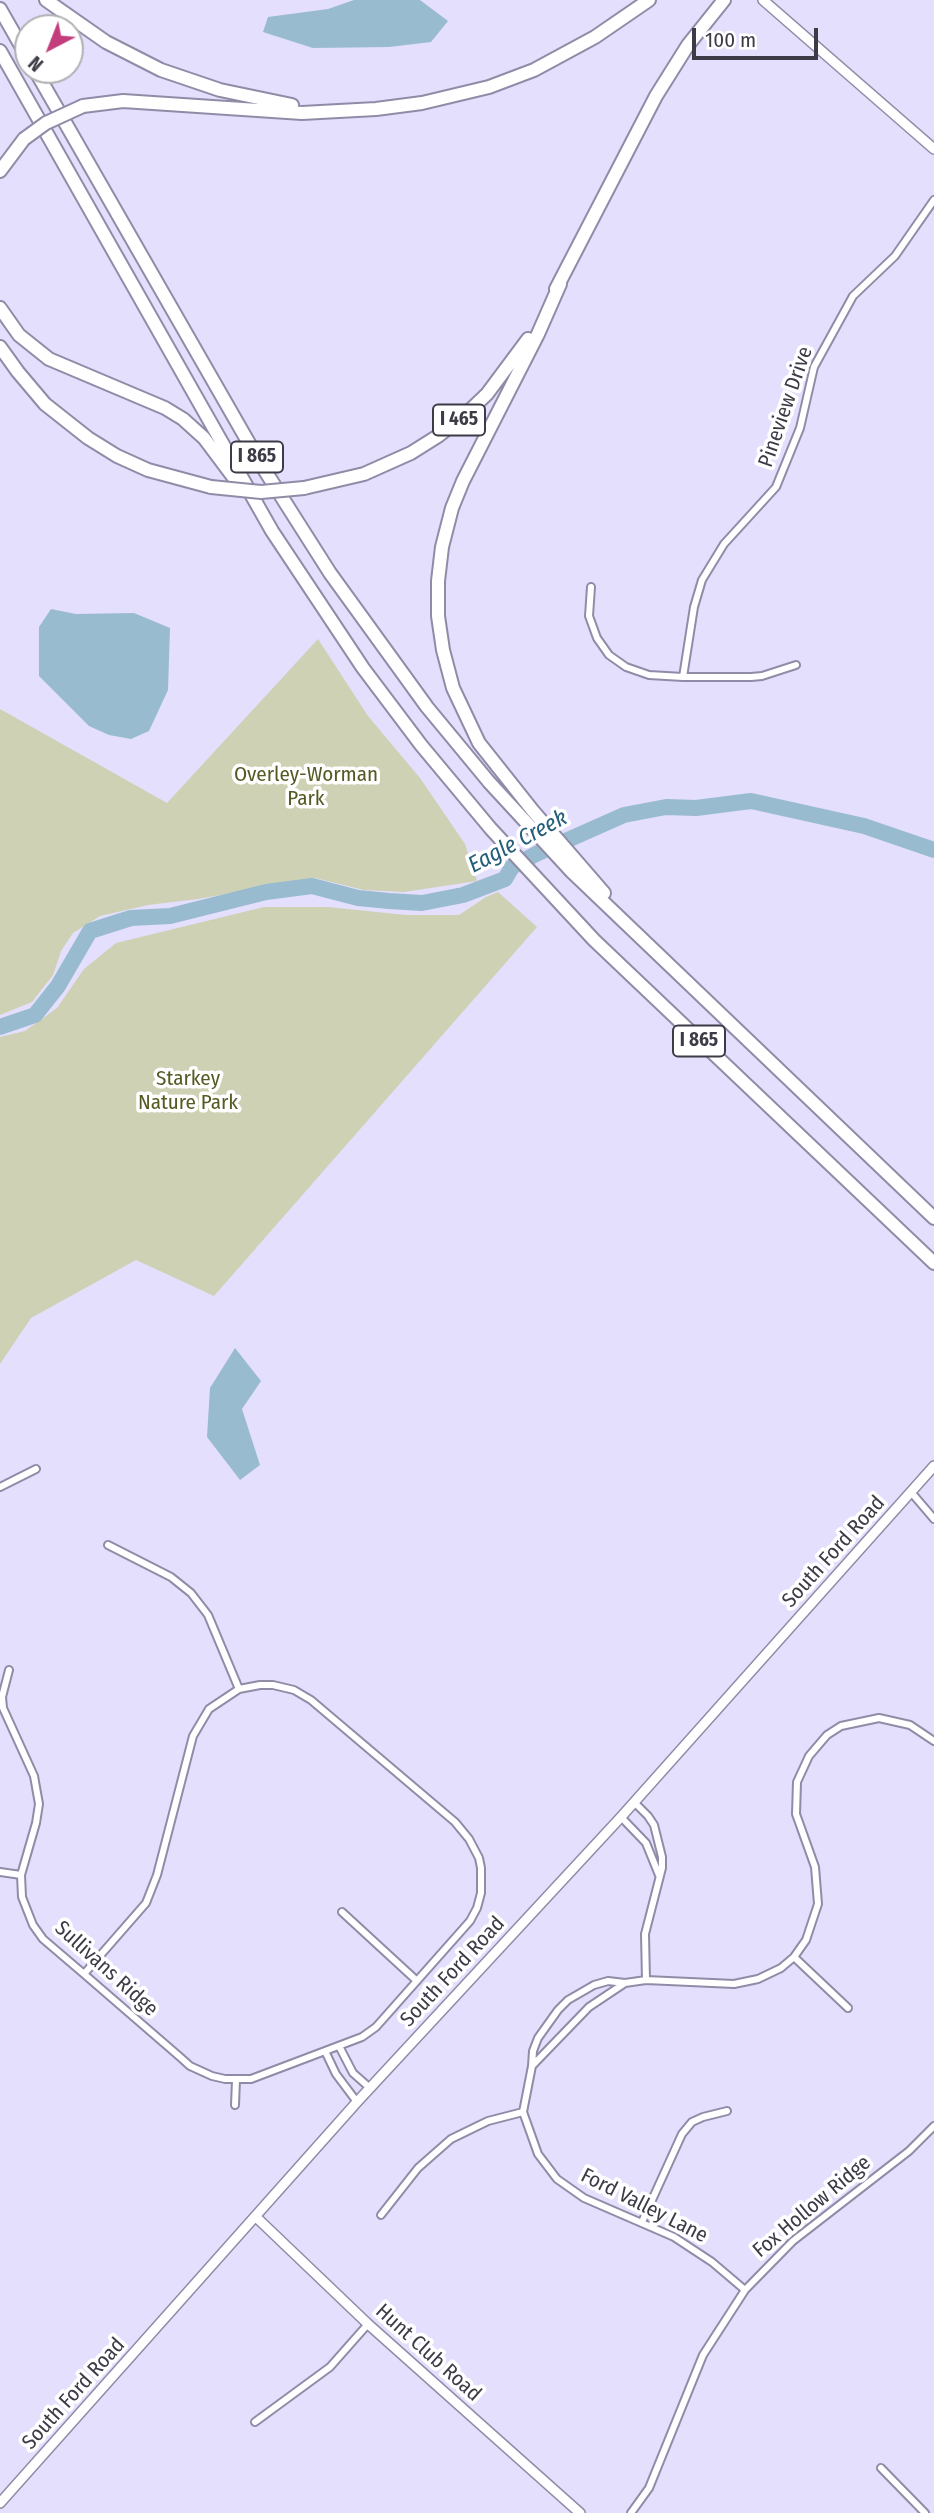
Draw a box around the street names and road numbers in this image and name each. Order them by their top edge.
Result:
street label: Pineview Drive [754,343,818,471]
road number: I 465 [433,404,485,436]
road number: I 865 [231,442,283,472]
road number: I 865 [673,1026,725,1056]
street label: South Ford Road [777,1491,891,1613]
street label: South Ford Road [396,1912,510,2032]
street label: Sullivans Ridge [49,1916,163,2022]
street label: Fox Hollow Ridge [748,2150,876,2264]
street label: Ford Valley Lane [576,2163,712,2249]
street label: Hunt Club Road [370,2299,486,2407]
street label: South Ford Road [17,2333,131,2455]

